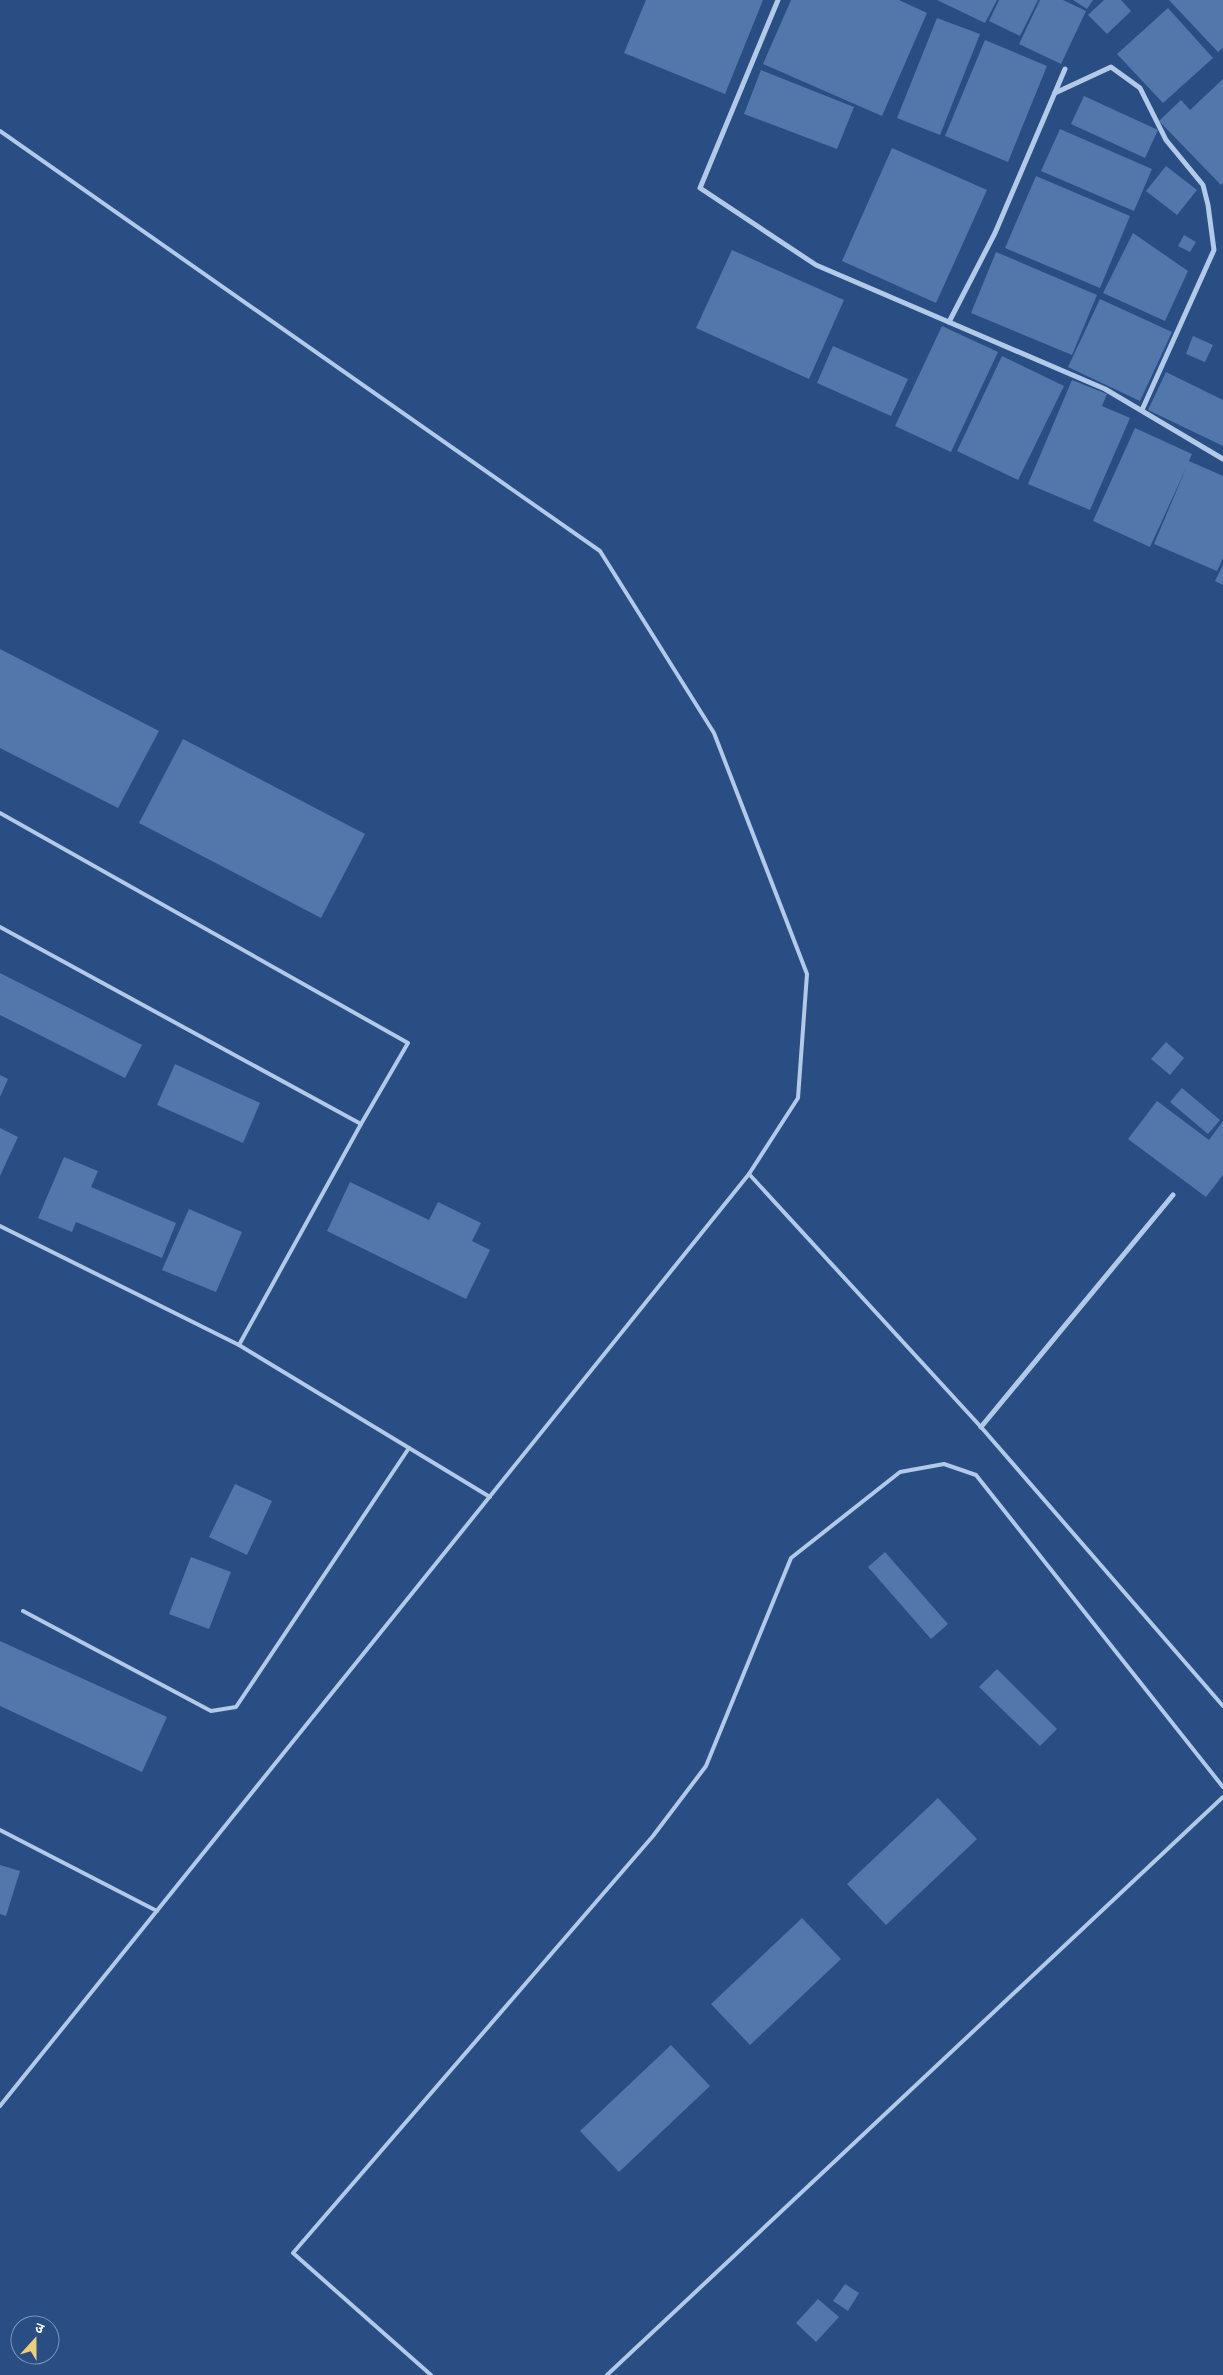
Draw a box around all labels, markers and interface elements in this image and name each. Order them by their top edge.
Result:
north arrow [10,2315,60,2365]
text: उ [32,2318,47,2339]

